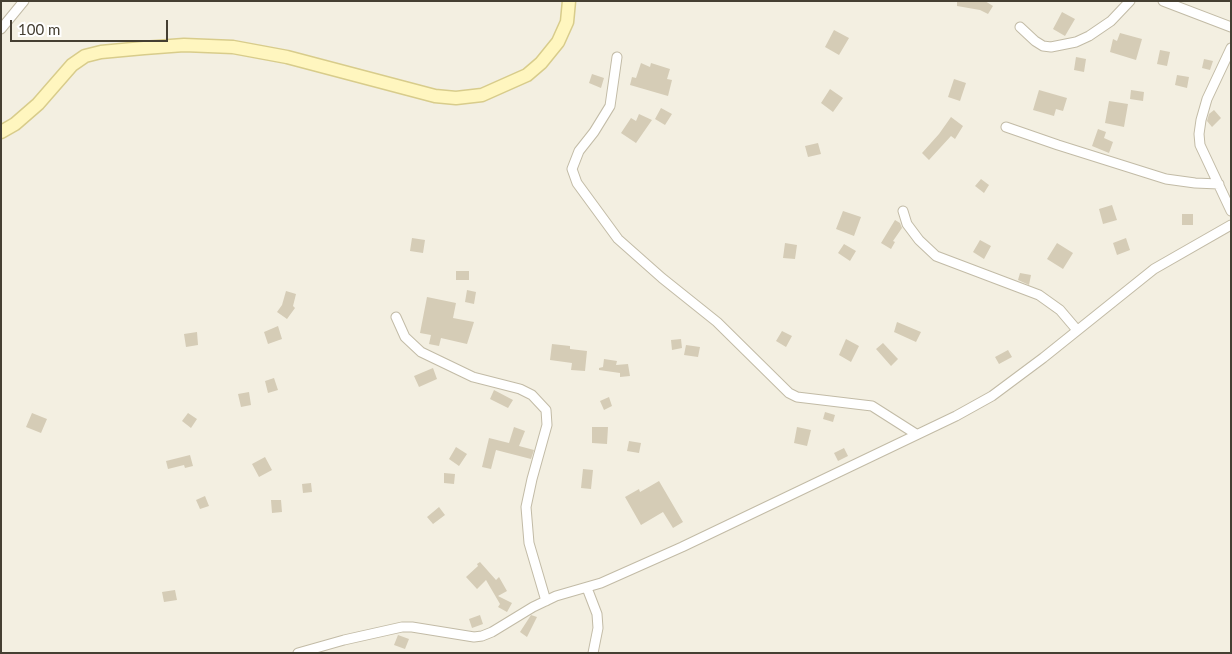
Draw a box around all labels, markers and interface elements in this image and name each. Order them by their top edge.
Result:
scale bar [12,10,170,42]
text: 100 m [18,20,60,38]

